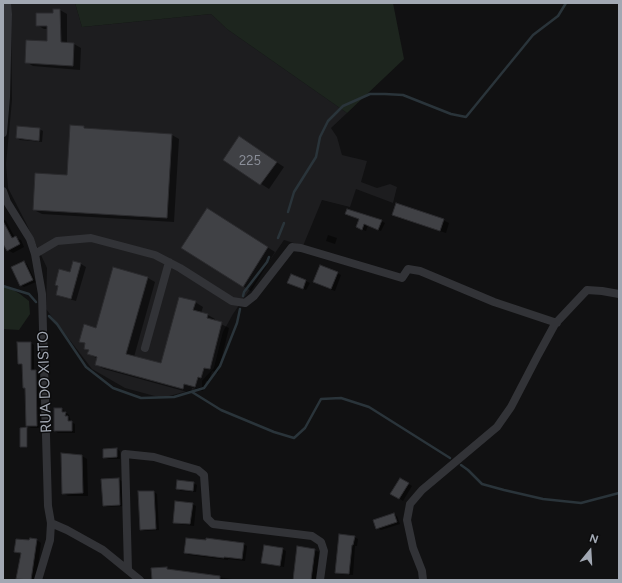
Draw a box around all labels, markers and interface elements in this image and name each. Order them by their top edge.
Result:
house number: 225 [239,153,261,169]
street label: RUA DO XISTO [34,331,56,433]
north arrow [570,531,610,571]
text: N [588,532,600,547]

